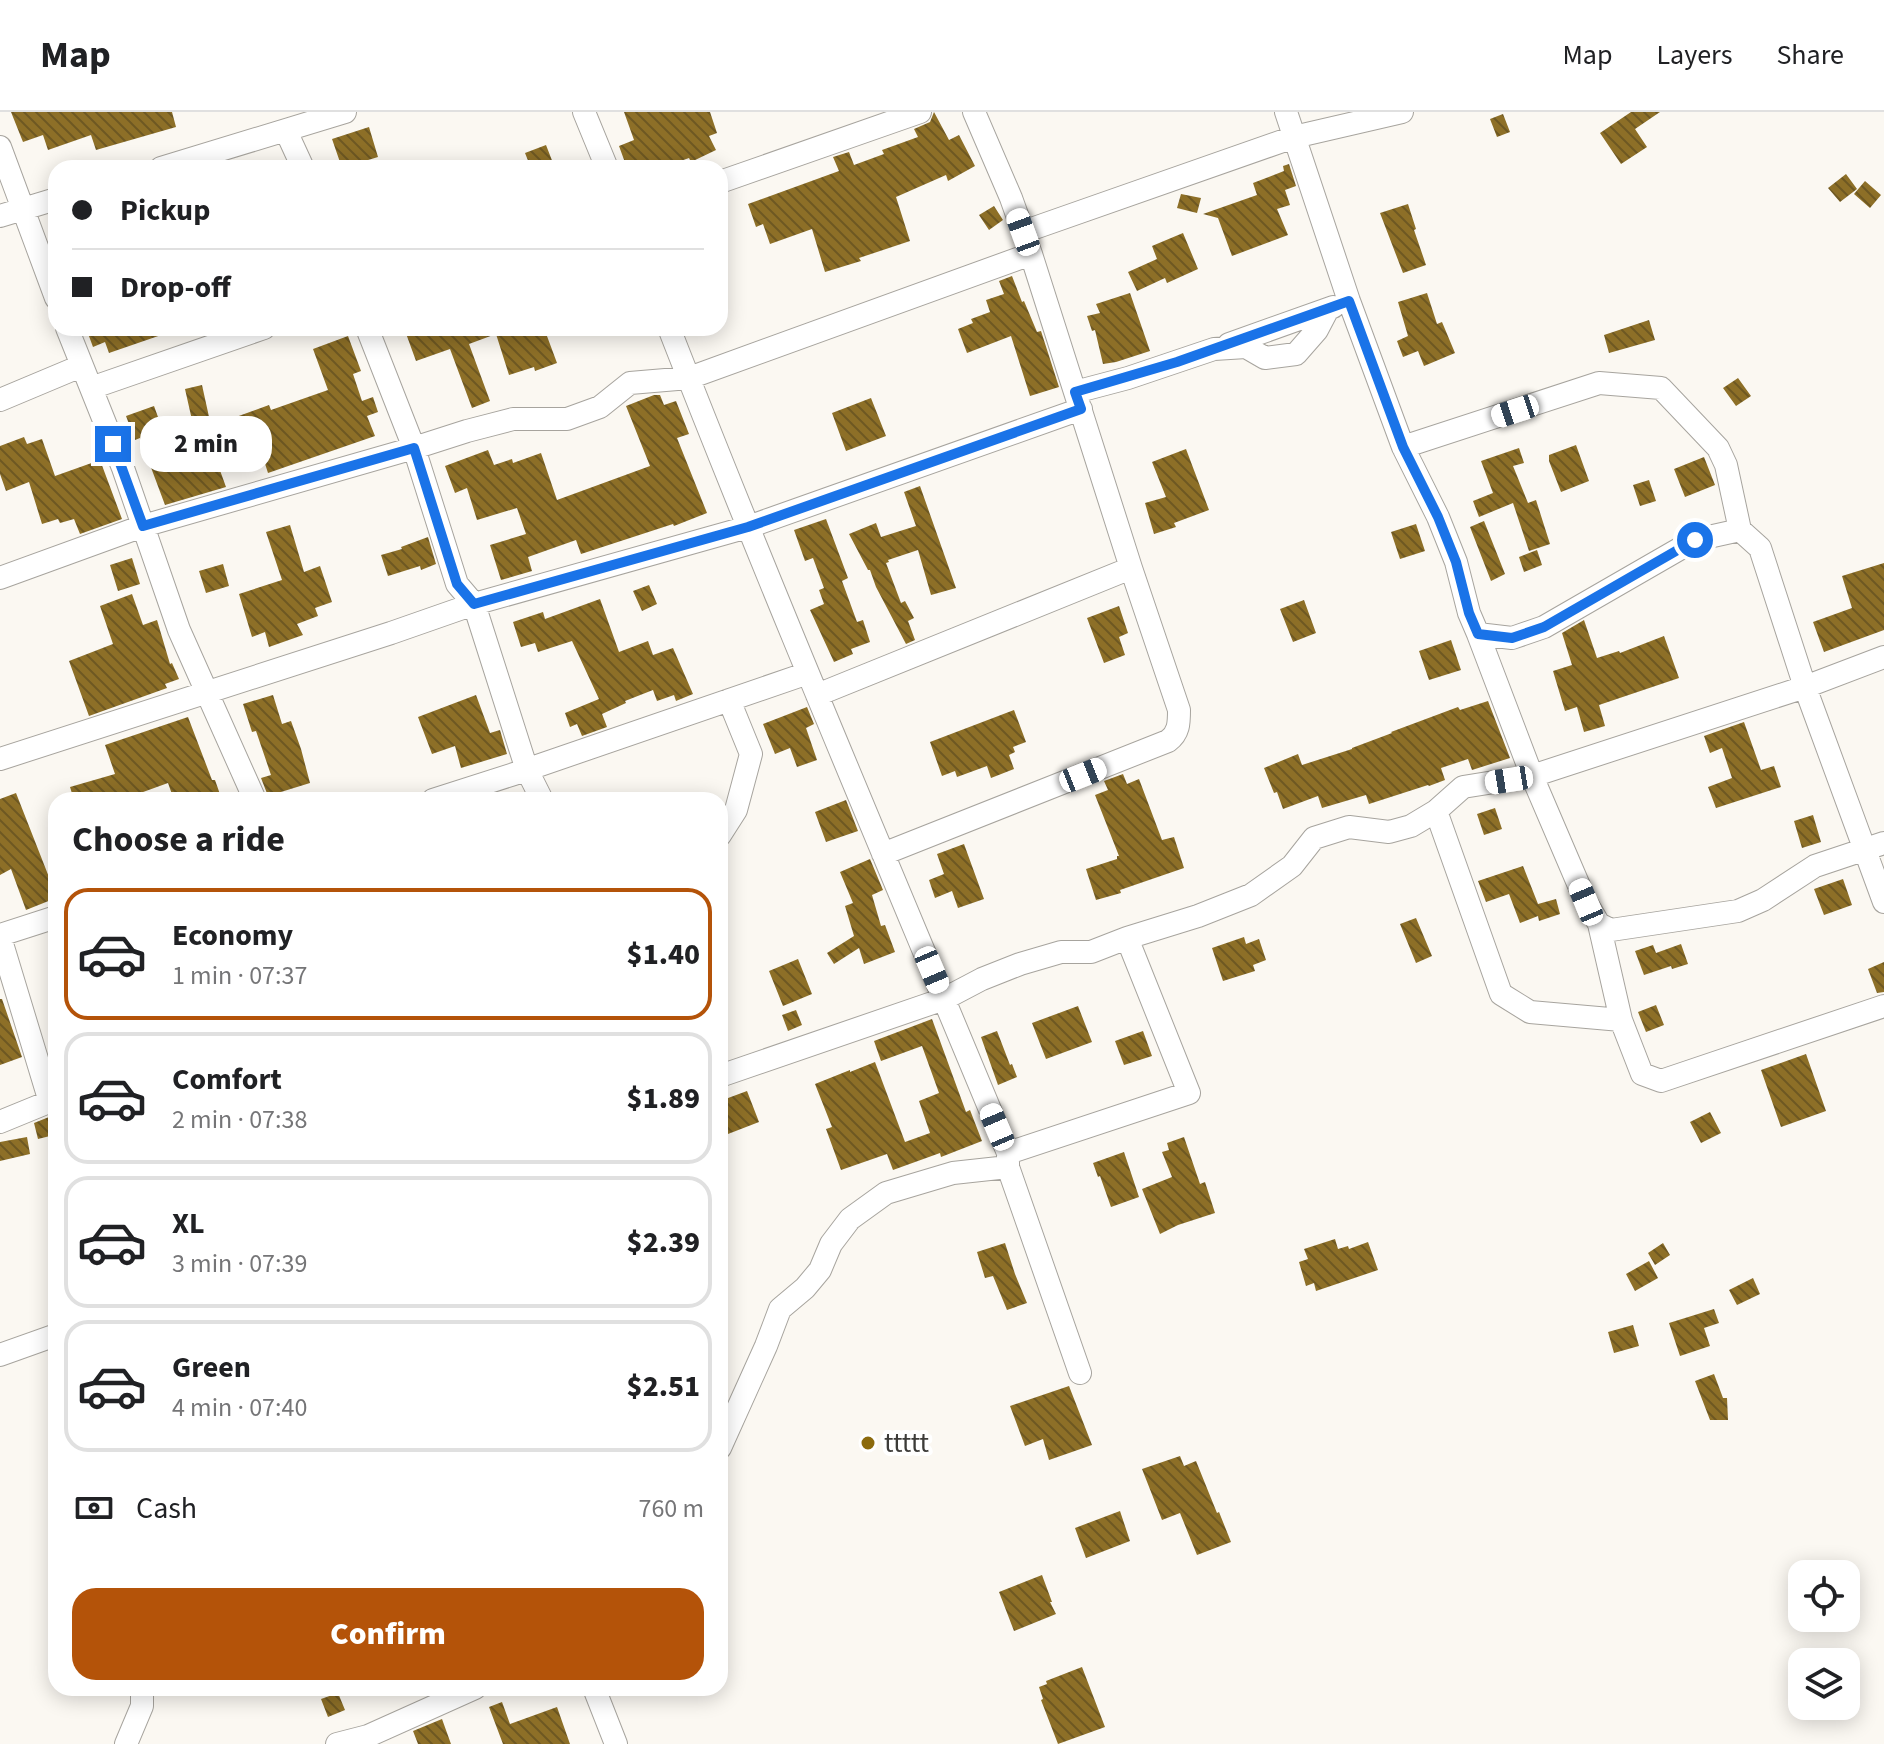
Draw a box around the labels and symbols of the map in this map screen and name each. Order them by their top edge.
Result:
car [1004,205,1042,259]
car [1488,392,1542,430]
callout: 2 min [141,416,273,472]
route end [95,426,131,462]
route start [1677,522,1713,558]
car [1056,755,1110,795]
car [1483,764,1535,796]
car [1566,875,1606,929]
car [912,943,952,997]
car [977,1100,1017,1154]
place label: ttttt [884,1423,930,1463]
marker: ttttt [859,1434,877,1452]

